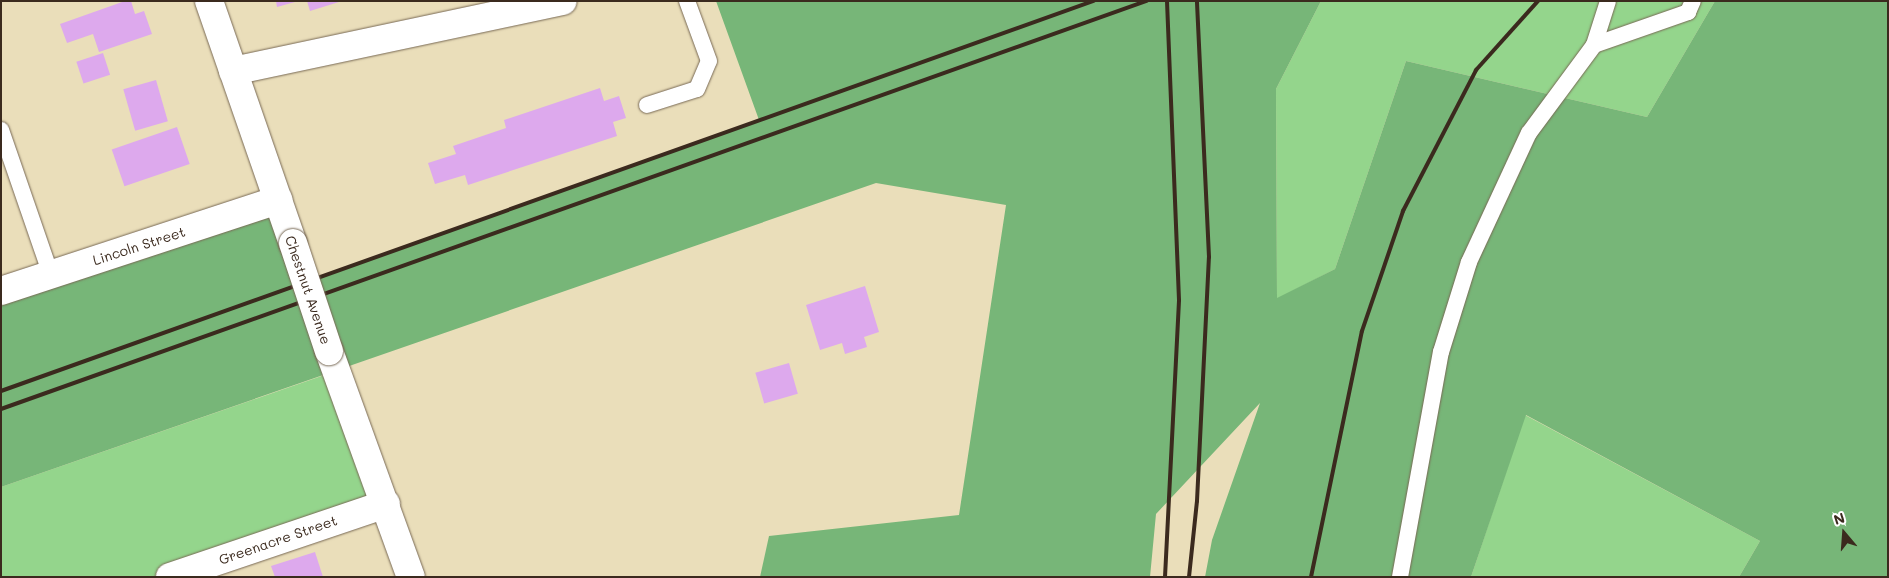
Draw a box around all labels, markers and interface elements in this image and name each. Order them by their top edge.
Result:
street label: Lincoln Street [91,223,187,269]
street label: Chestnut Avenue [281,233,335,347]
north arrow [1819,508,1869,558]
text: N [1831,508,1847,529]
street label: Greenacre Street [217,512,339,568]

